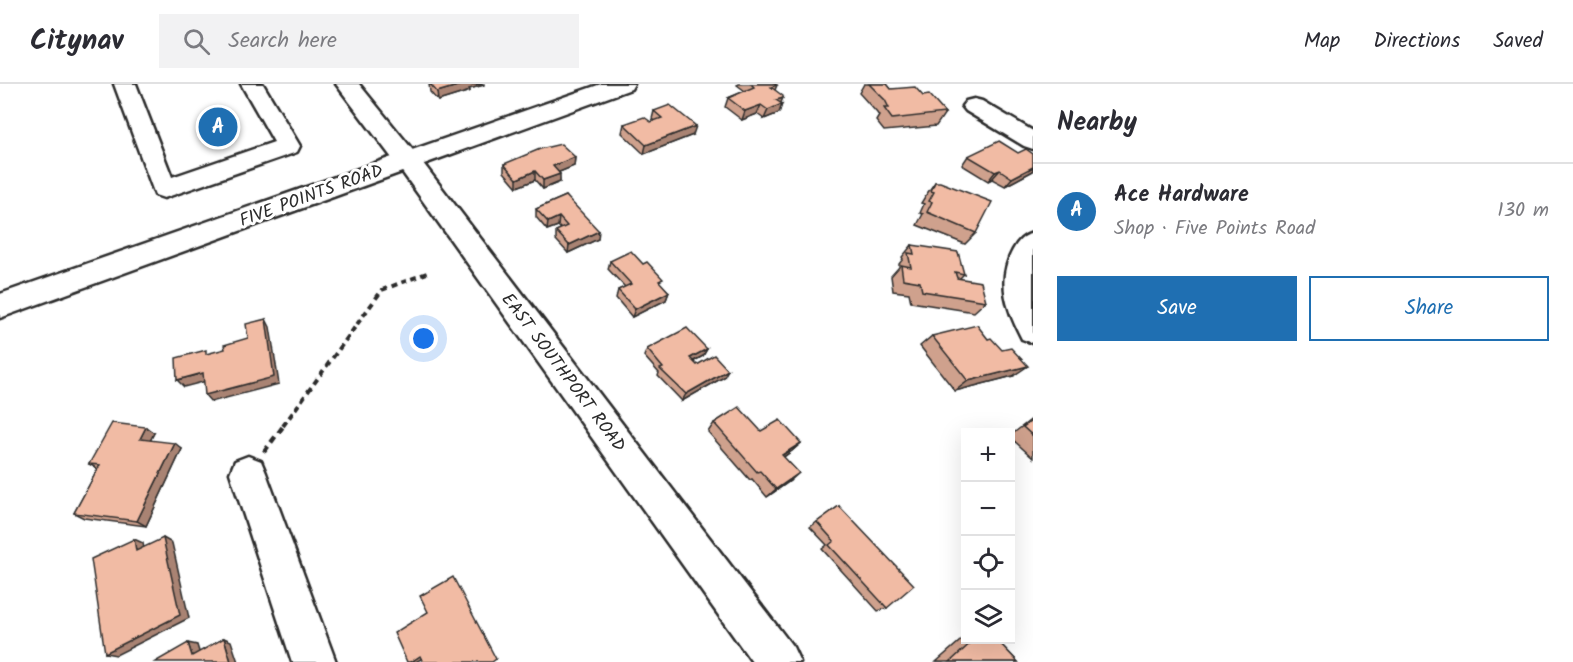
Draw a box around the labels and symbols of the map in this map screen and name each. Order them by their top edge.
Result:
pin: A [198,104,238,150]
street label: FIVE POINTS ROAD [235,157,388,236]
street label: EAST SOUTHPORT ROAD [493,287,633,459]
your location [409,324,438,353]

